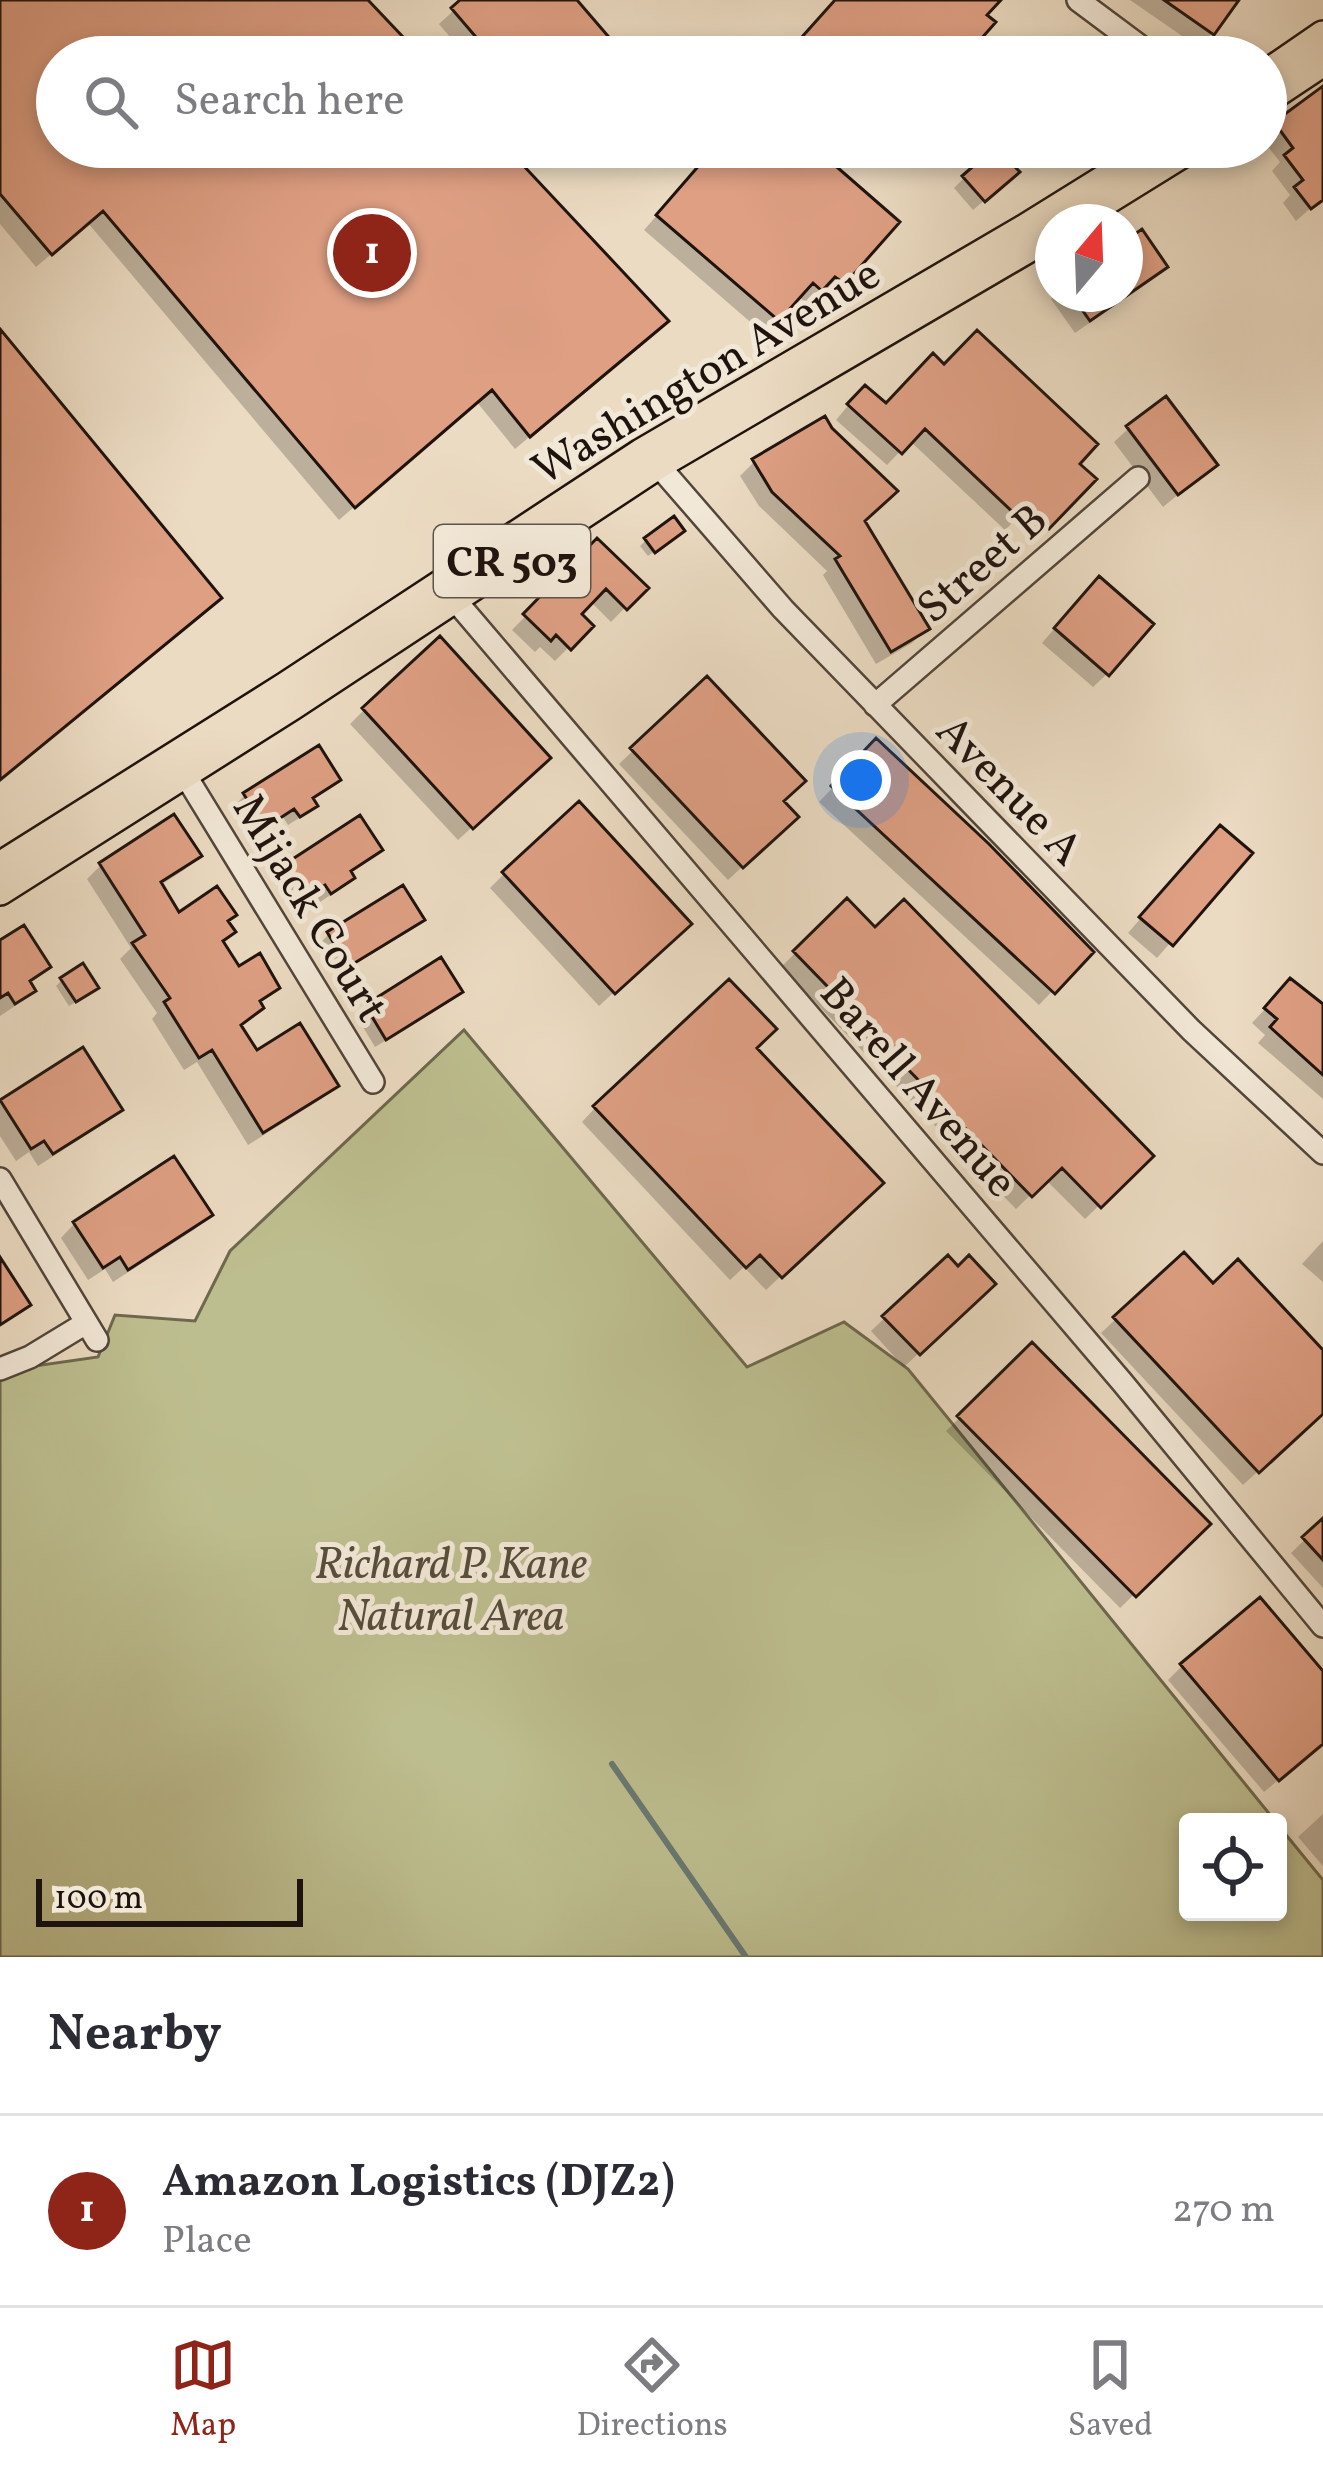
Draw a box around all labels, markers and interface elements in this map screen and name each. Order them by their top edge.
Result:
search box [36,36,1287,168]
icon: search [78,69,144,135]
text: Search here [174,71,405,134]
north arrow [1035,204,1143,312]
pin: 1 [333,208,411,298]
street label: Washington Avenue [521,245,893,503]
street label: Street B [905,491,1063,640]
road number: CR 503 [434,525,590,597]
street label: Avenue A [920,703,1096,882]
your location [831,750,891,810]
street label: Mijack Court [215,783,401,1035]
street label: Barell Avenue [803,965,1030,1213]
park label: Richard P. Kane Natural Area [315,1535,588,1650]
map controls [1179,1813,1287,1921]
button: locate [1179,1813,1287,1921]
scale bar [36,1873,303,1926]
text: 100 m [54,1877,143,1923]
text: Nearby [48,2000,222,2071]
text: Amazon Logistics (DJZ2) [162,2152,675,2215]
text: 1 [79,2184,95,2238]
text: 270 m [1172,2184,1275,2238]
text: Place [162,2215,252,2269]
tab: Map [170,2332,236,2450]
tab: Directions [576,2332,728,2450]
tab: Saved [1068,2332,1153,2450]

